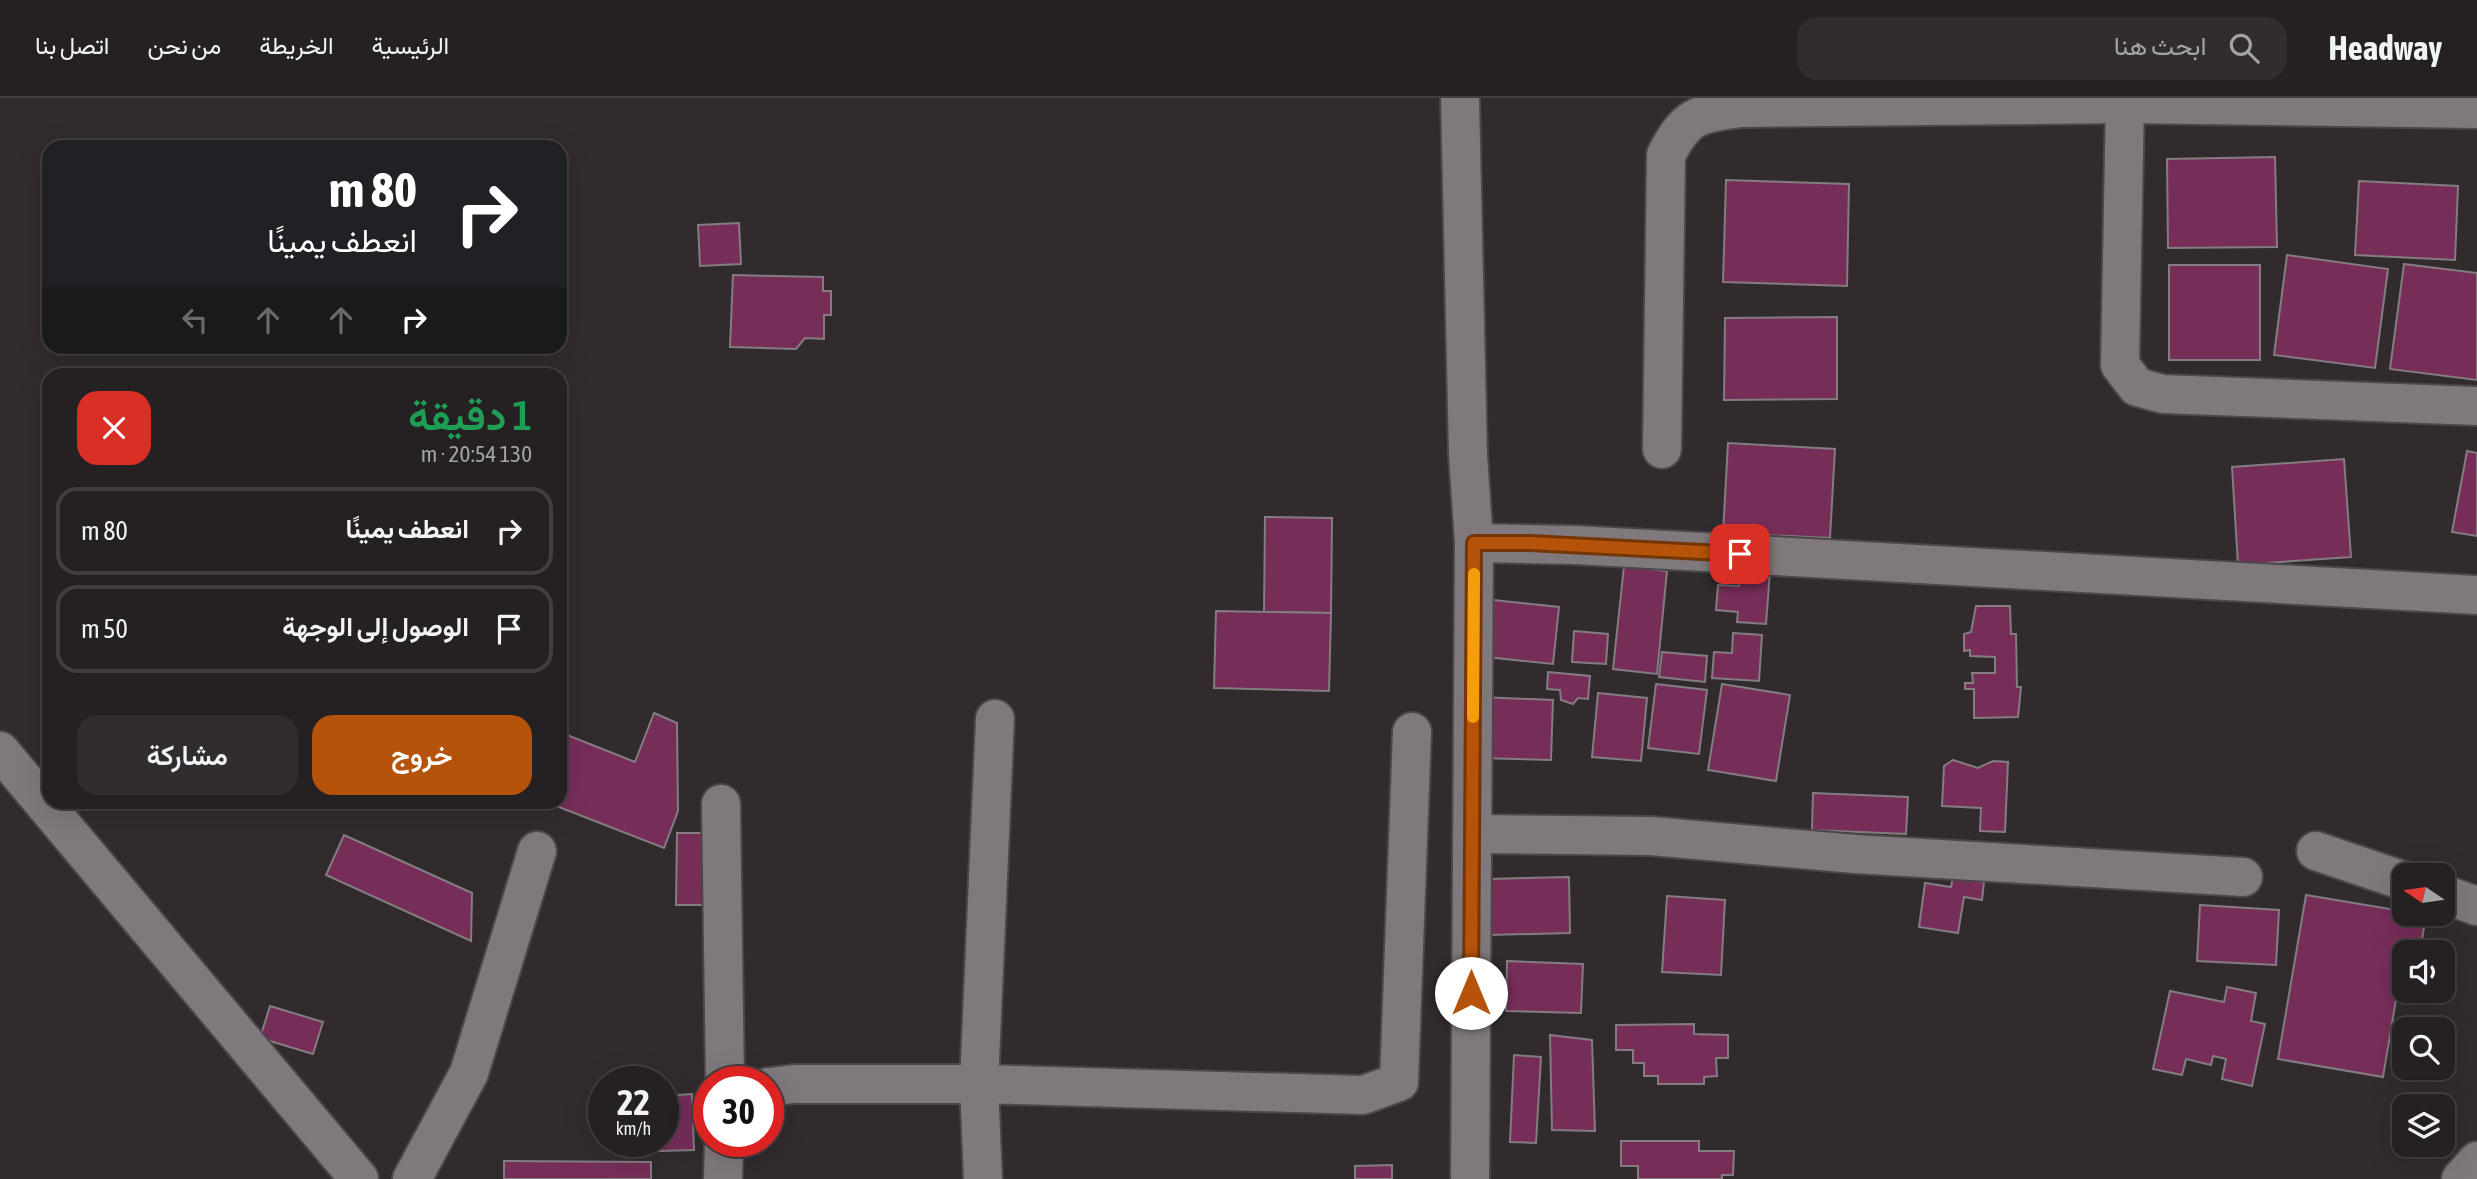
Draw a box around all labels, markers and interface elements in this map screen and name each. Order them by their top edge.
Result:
search box [1797,17,2287,80]
icon: search [2225,29,2263,67]
text: Headway [2329,29,2442,67]
text: ابحث هنا [2114,31,2207,61]
text: اتصل بنا [35,32,109,59]
text: من نحن [147,32,221,59]
text: الخريطة [259,32,334,59]
text: الرئيسية [372,32,449,59]
text: 80 m [329,161,417,217]
icon: right [441,168,532,259]
text: انعطف يمينًا [267,222,417,259]
icon: left [176,301,214,339]
icon: ahead [249,301,287,339]
icon: ahead [322,301,360,339]
icon: right [395,301,433,339]
button: close [77,391,151,465]
text: 1 دقيقة [408,391,532,439]
text: 130 m · 20:54 [421,441,532,467]
icon: right [490,512,528,550]
text: انعطف يمينًا [346,514,469,544]
text: 80 m [81,516,128,546]
pin [1710,524,1770,584]
icon: arrive [1721,535,1759,573]
icon: arrive [490,610,528,648]
text: الوصول إلى الوجهة [282,612,469,642]
text: 50 m [81,614,128,644]
button: مشاركة [77,715,298,795]
button: خروج [312,715,532,795]
north arrow [2392,863,2455,926]
map controls [2392,863,2455,1157]
button: sound [2392,940,2455,1003]
position arrow [1434,956,1508,1030]
button: search [2392,1017,2455,1080]
speed limit sign: 30 [693,1066,784,1157]
text: 22 [617,1082,650,1122]
button: layers [2392,1094,2455,1157]
text: km/h [616,1118,651,1139]

